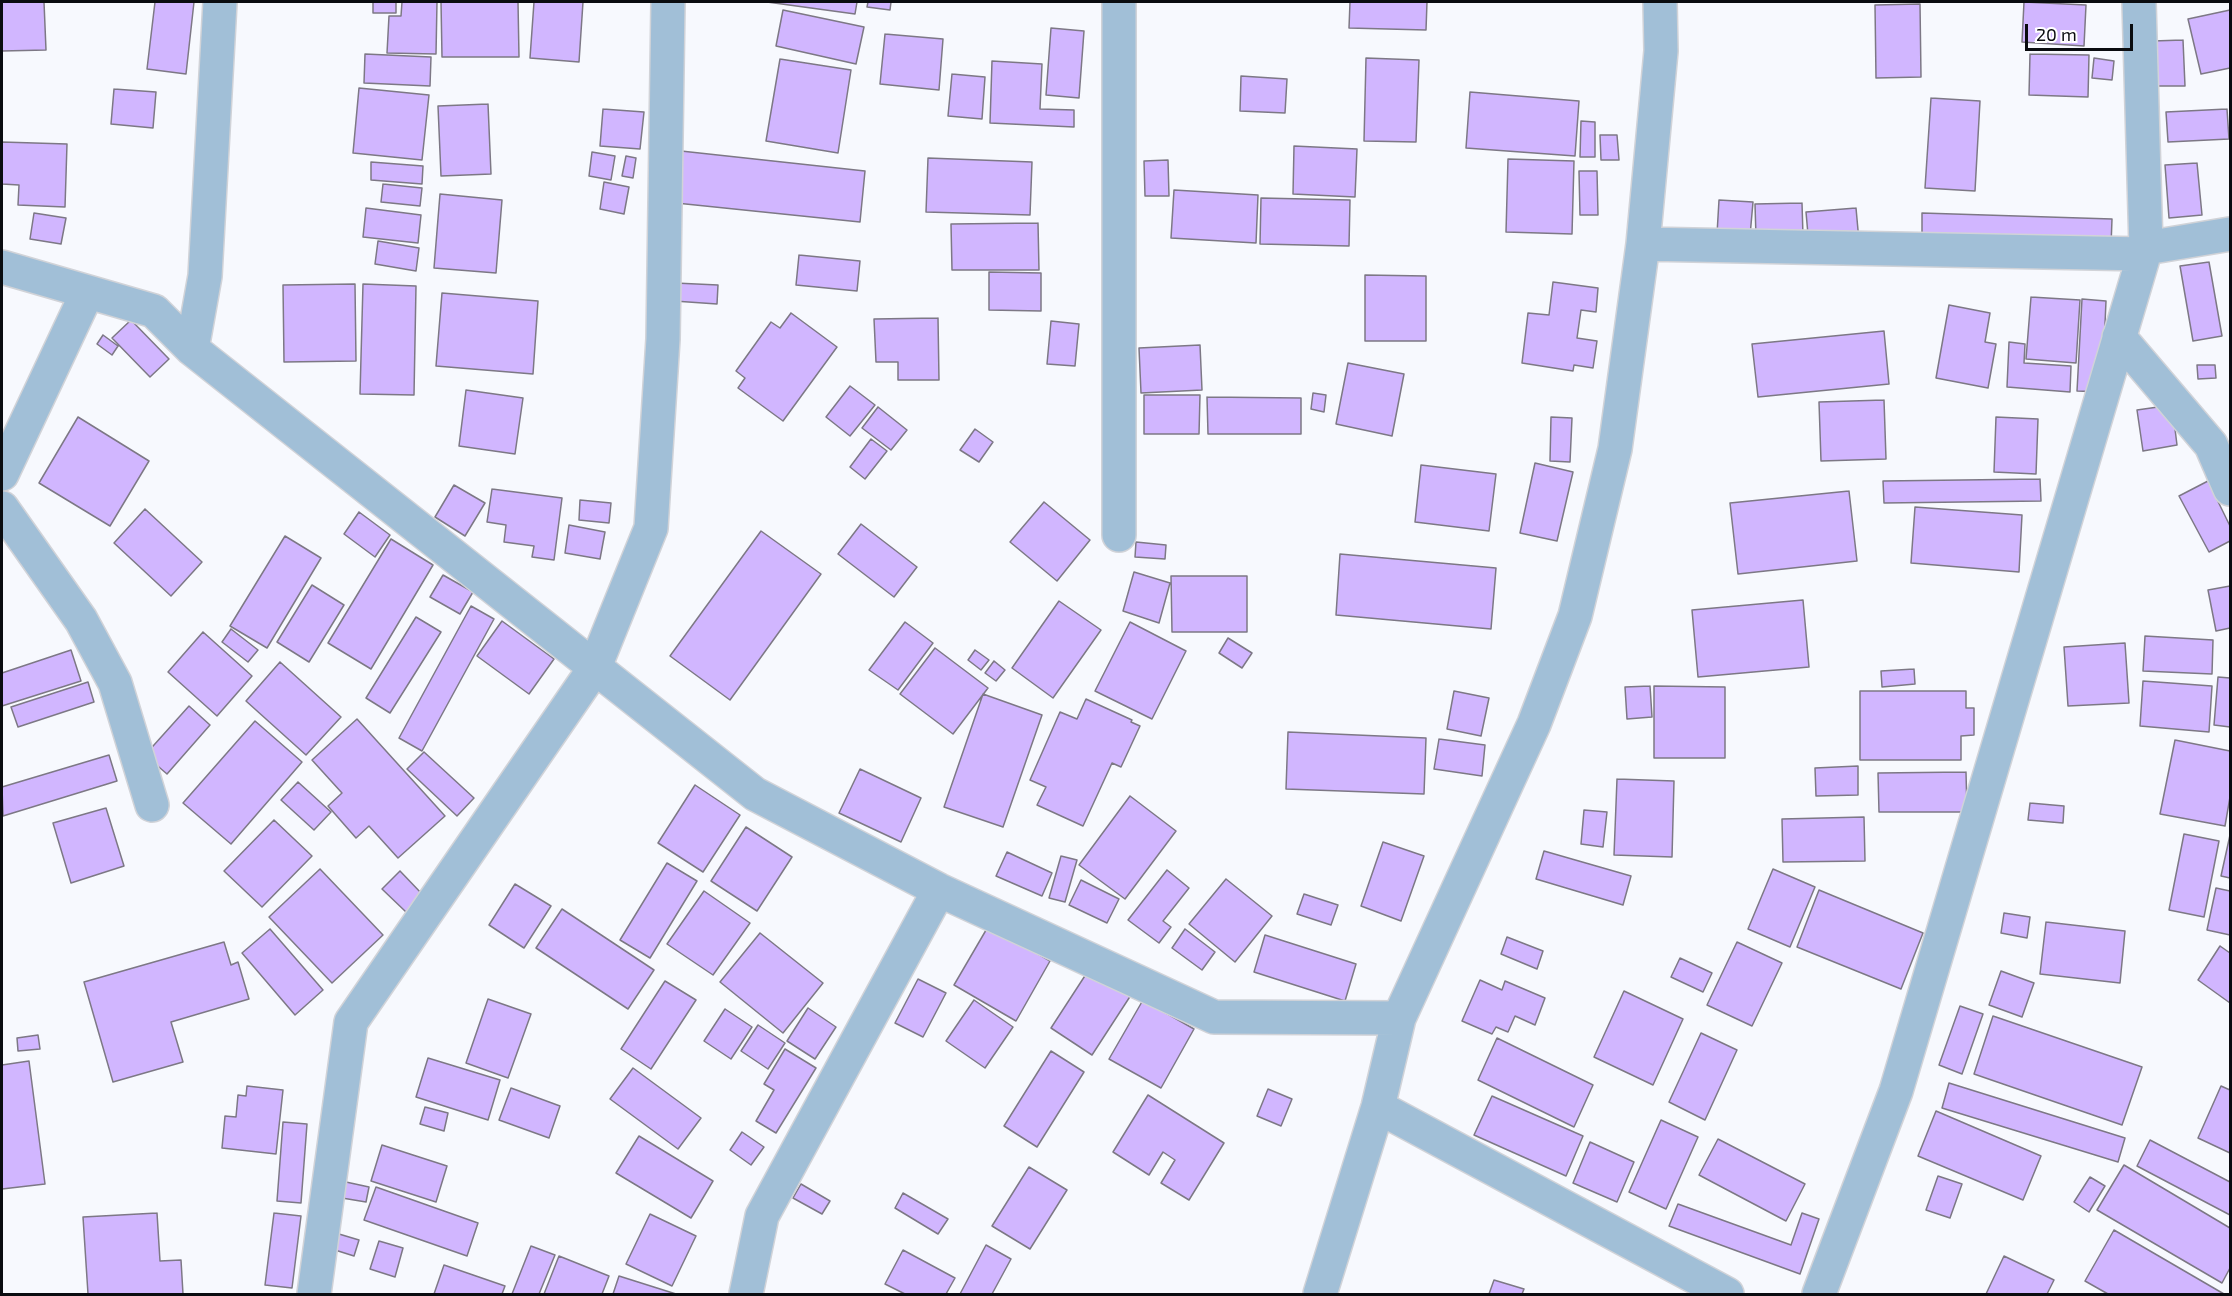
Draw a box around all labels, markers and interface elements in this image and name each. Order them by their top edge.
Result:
scale bar [2028,12,2136,50]
text: 20 m [2036,23,2077,45]

